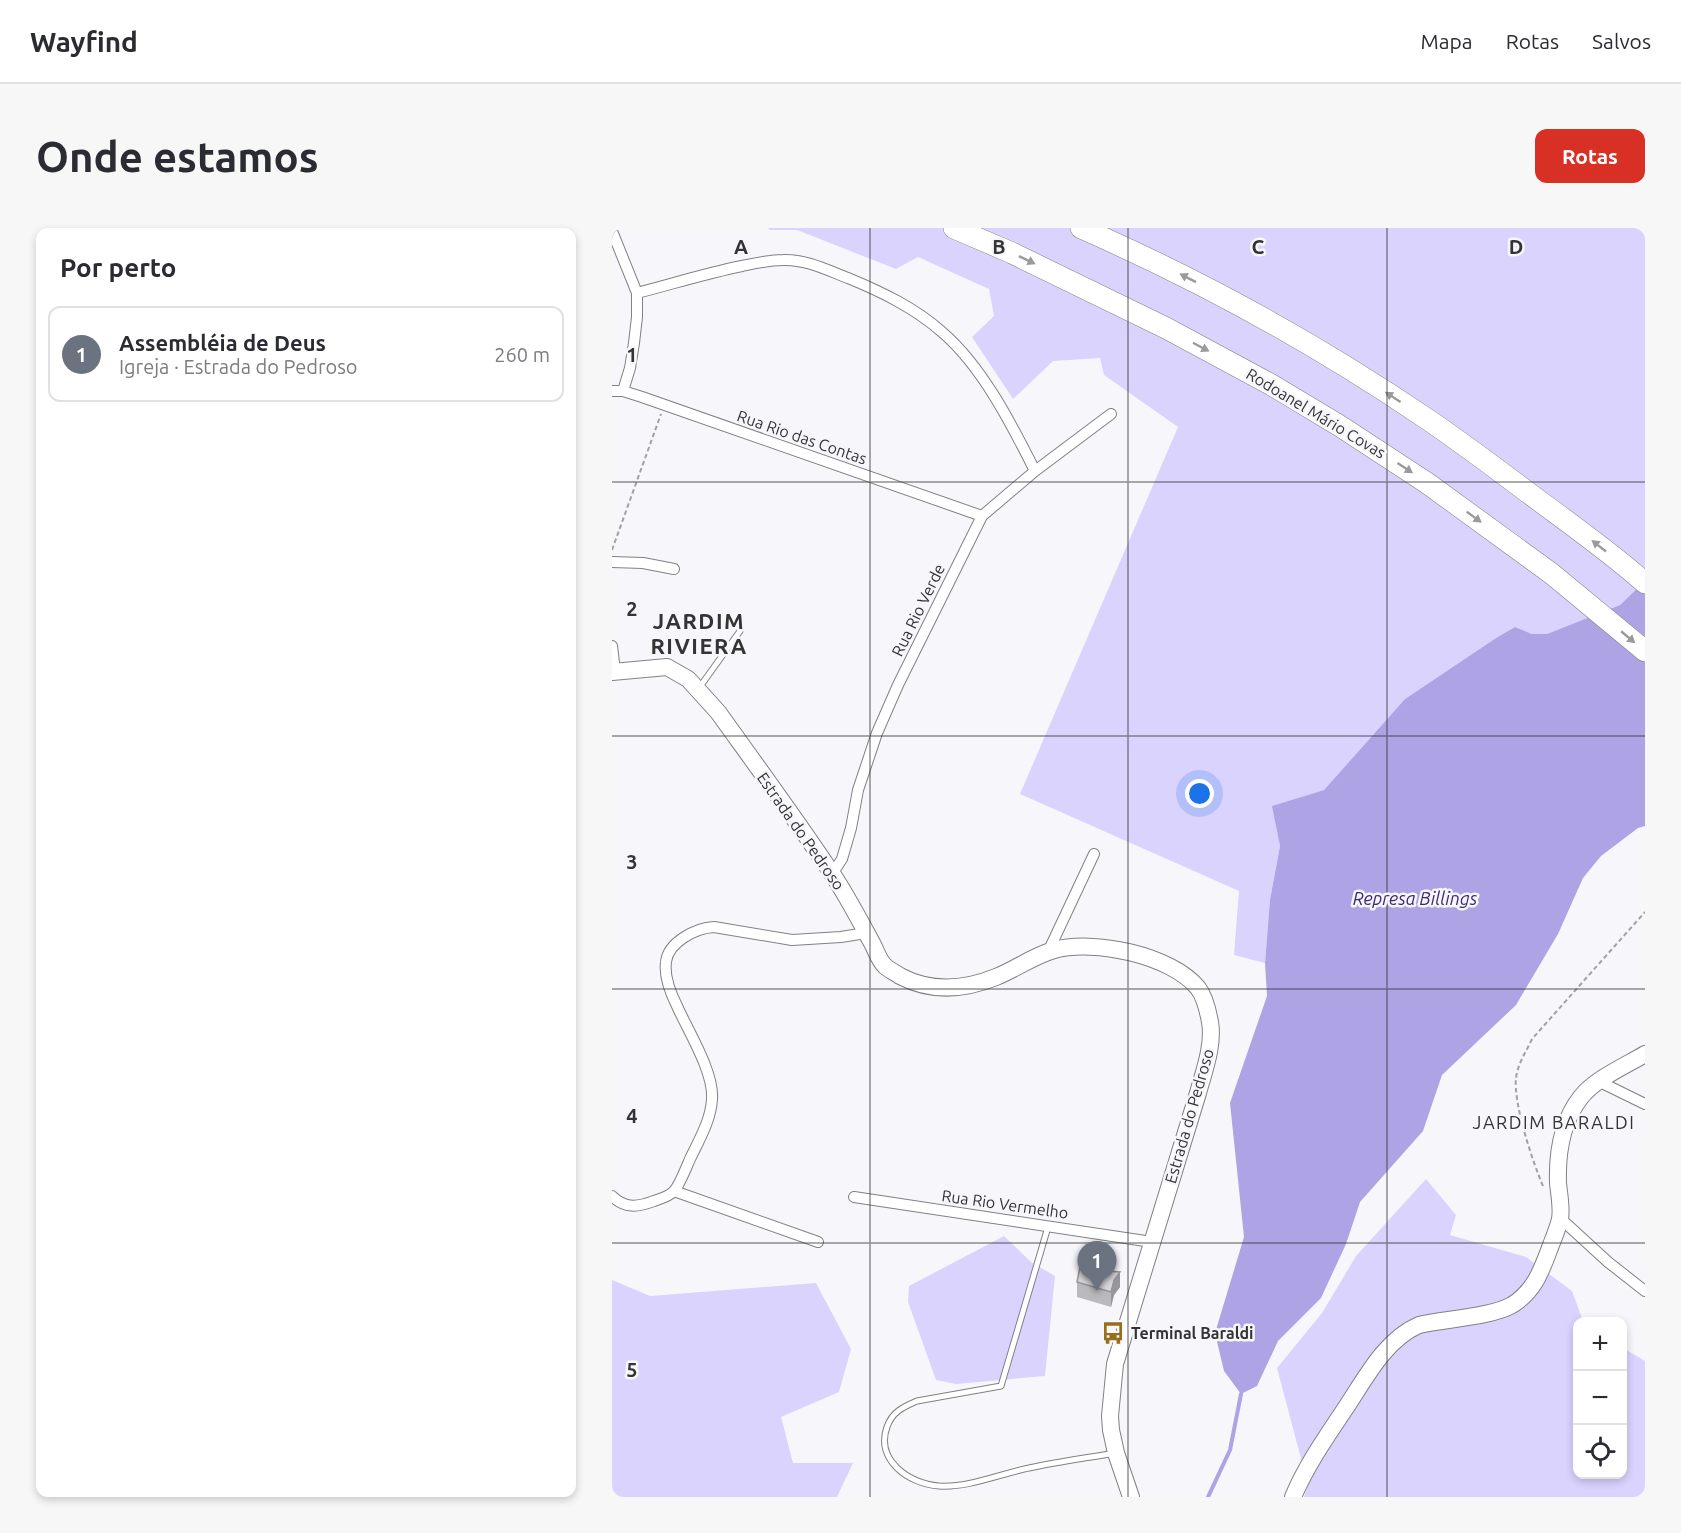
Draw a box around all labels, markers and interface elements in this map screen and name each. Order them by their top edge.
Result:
text: Wayfind [30,26,138,57]
text: Mapa [1421,29,1473,53]
text: Rotas [1506,29,1559,53]
text: Salvos [1592,29,1651,53]
button: Rotas [1535,129,1645,183]
text: Onde estamos [36,133,319,180]
text: A [734,235,748,258]
text: B [992,235,1006,258]
text: C [1252,235,1265,258]
text: D [1509,235,1523,258]
text: Por perto [60,253,176,282]
one-way arrow [1018,256,1035,265]
one-way arrow [1180,273,1197,283]
text: Assembléia de Deus [119,330,326,355]
one-way arrow [1193,342,1210,352]
text: 1 [76,343,87,366]
text: 260 m [494,343,550,366]
text: 1 [626,343,638,366]
text: Igreja · Estrada do Pedroso [119,355,358,378]
street label: Rodoanel Mário Covas [1243,364,1389,462]
one-way arrow [1385,392,1401,403]
street label: Rua Rio das Contas [735,406,869,468]
one-way arrow [1397,463,1413,474]
one-way arrow [1467,511,1482,523]
one-way arrow [1592,541,1607,553]
street label: Rua Rio Verde [888,561,948,659]
text: 2 [626,597,638,620]
district label: JARDIM RIVIERA [650,608,748,658]
one-way arrow [1620,630,1635,643]
street label: Estrada do Pedroso [754,769,848,893]
your location [1185,779,1214,808]
text: 3 [626,850,638,873]
water label: Represa Billings [1353,888,1478,908]
street label: Estrada do Pedroso [1161,1047,1217,1185]
text: 4 [626,1104,638,1127]
district label: JARDIM BARALDI [1473,1112,1635,1132]
street label: Rua Rio Vermelho [941,1186,1069,1222]
pin: 1 [1078,1242,1116,1291]
map controls [1573,1317,1627,1479]
button: + [1573,1317,1627,1371]
bus stop icon: Terminal Baraldi [1100,1320,1126,1346]
place label: Terminal Baraldi [1131,1324,1254,1342]
text: 5 [626,1358,638,1381]
button: − [1573,1371,1627,1425]
button: locate [1573,1425,1627,1479]

